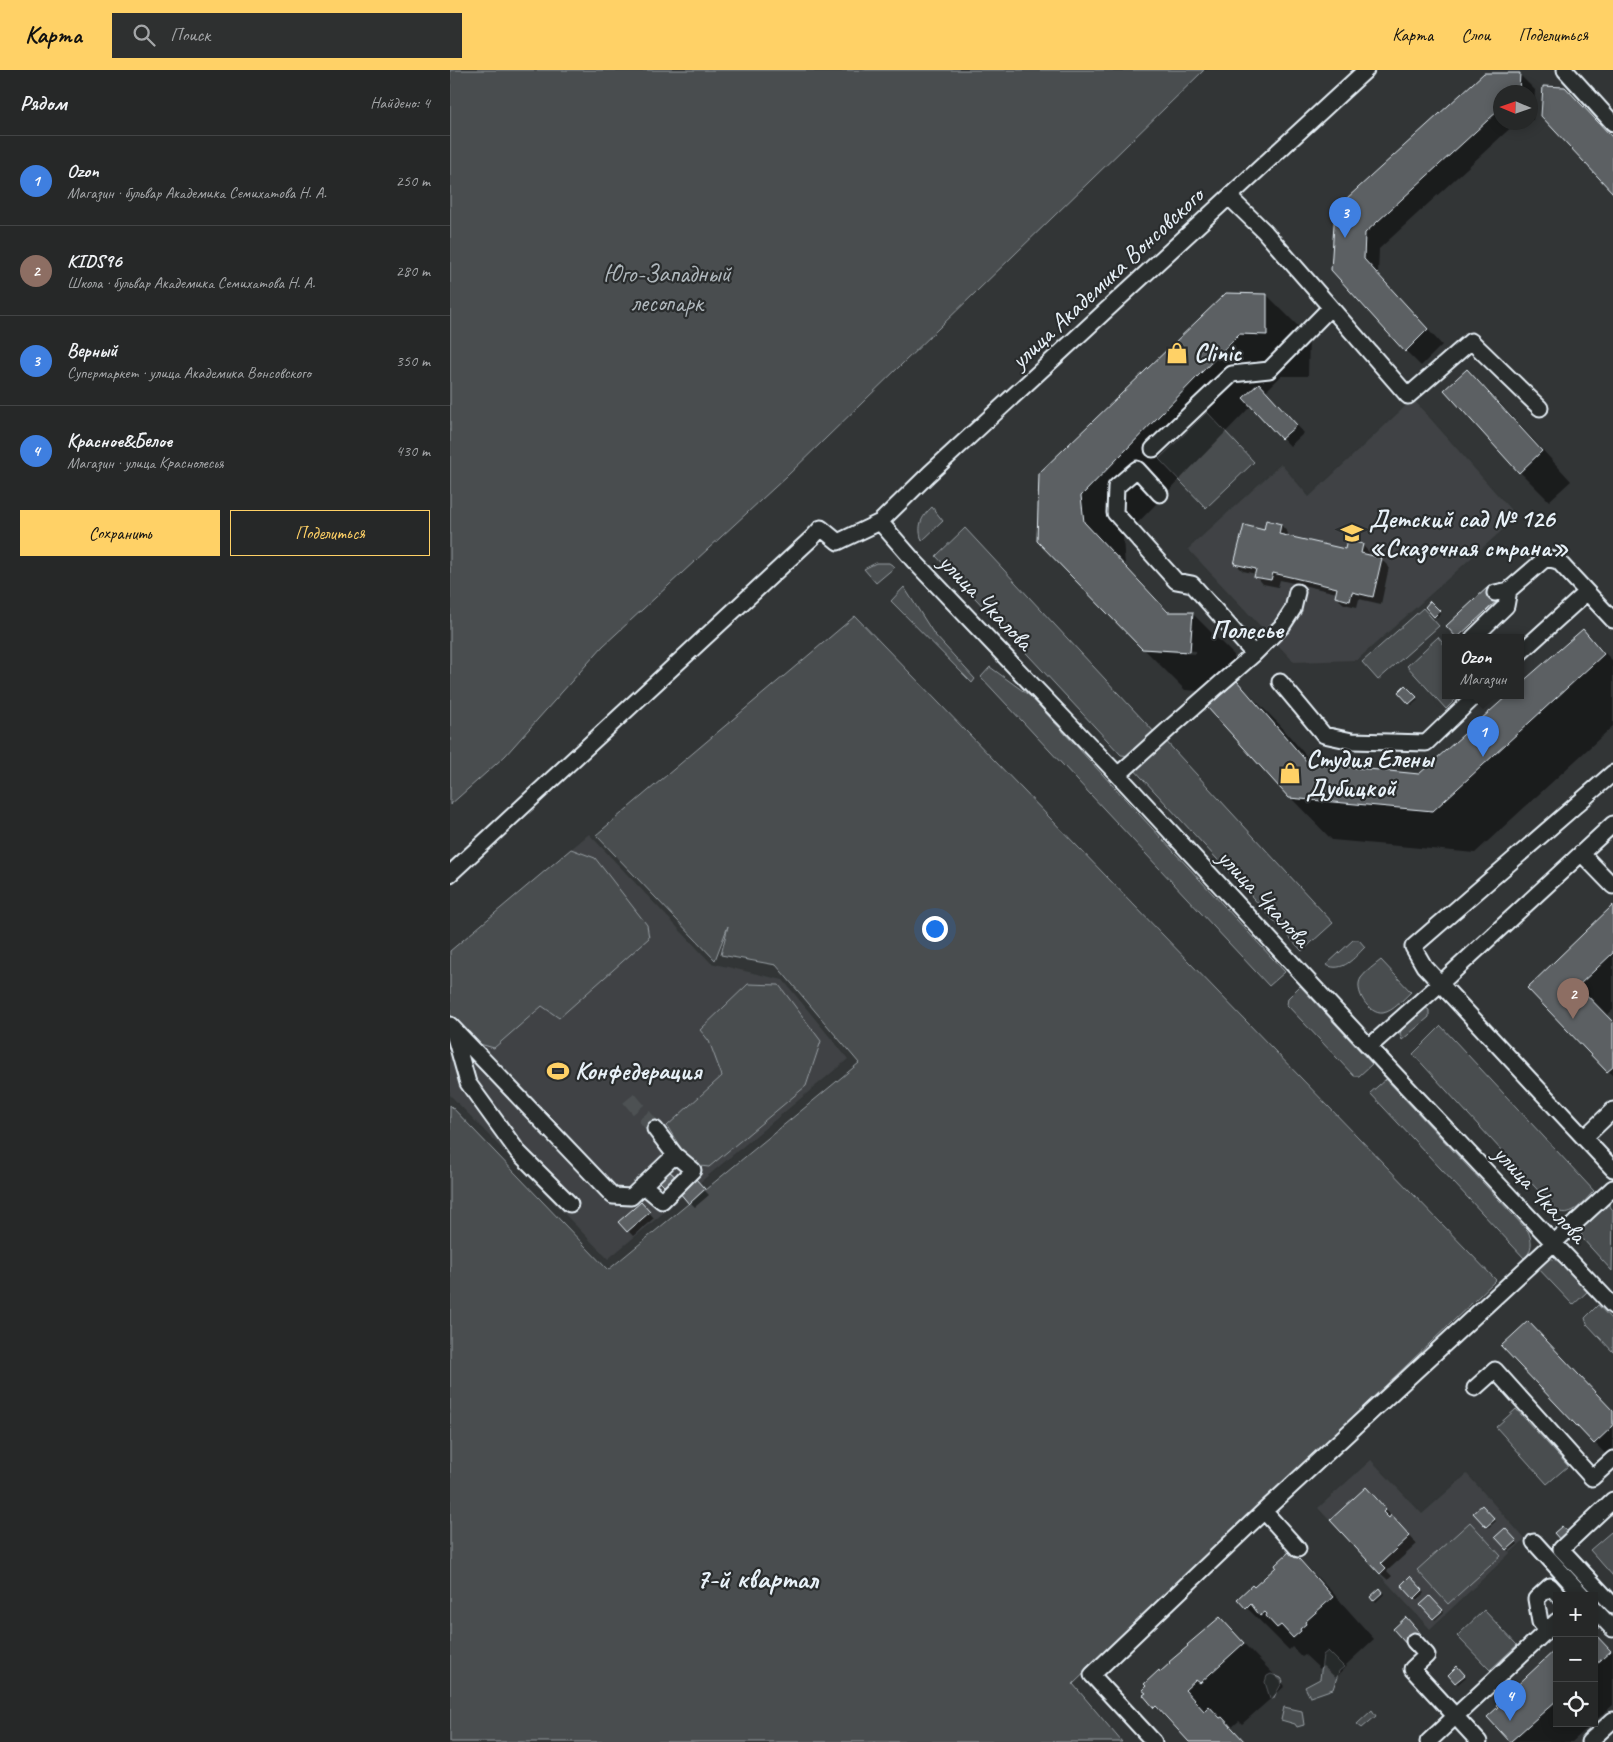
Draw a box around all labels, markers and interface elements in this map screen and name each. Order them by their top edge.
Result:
search box [112,13,462,58]
text: Карта [25,20,82,50]
icon: search [130,21,158,49]
text: Поиск [170,23,210,47]
text: Карта [1392,24,1433,46]
text: Слои [1461,24,1490,46]
text: Поделиться [1518,24,1588,46]
north arrow [1493,85,1538,130]
text: Рядом [20,90,67,116]
text: Найдено: 4 [370,93,430,113]
text: Ozon [67,159,99,183]
text: 1 [32,171,40,191]
text: 250 m [396,171,430,191]
street label: улица Академика Вонсовского [1002,178,1213,377]
text: Магазин · бульвар Академика Семихатова Н. А. [67,183,326,203]
pin: 3 [1329,197,1361,238]
text: KIDS96 [67,249,122,273]
park label: Юго-Западный лесопарк [603,258,732,319]
text: 2 [32,261,40,281]
text: 280 m [396,261,430,281]
text: Школа · бульвар Академика Семихатова Н. А. [67,273,315,293]
place label: Clinic [1194,337,1243,369]
text: Верный [67,339,117,363]
shop icon: Clinic [1164,340,1190,366]
text: 3 [32,351,40,371]
text: 350 m [396,351,430,371]
text: Супермаркет · улица Академика Вонсовского [67,363,311,383]
text: Красное&Белое [67,429,172,453]
text: 4 [32,441,40,461]
text: 430 m [396,441,430,461]
text: Магазин · улица Краснолесья [67,453,224,473]
place label: Детский сад № 126 «Сказочная страна» [1369,503,1569,564]
button: Сохранить [20,510,220,556]
button: Поделиться [230,510,430,556]
school or university icon: Детский сад № 126 «Сказочная страна» [1339,520,1365,546]
street label: улица Чкалова [930,545,1042,659]
district label: Полесье [1211,613,1285,646]
popup [1442,634,1524,699]
text: Ozon [1460,645,1491,669]
text: Магазин [1460,669,1506,689]
pin: 1 [1467,716,1499,757]
place label: Студия Елены Дубицкой [1306,743,1436,804]
shop icon: Студия Елены Дубицкой [1277,760,1303,786]
street label: улица Чкалова [1209,841,1319,956]
your location [922,916,948,942]
pin: 2 [1557,978,1589,1019]
place label: Конфедерация [575,1055,704,1087]
sports icon: Конфедерация [545,1058,571,1084]
street label: улица Чкалова [1485,1137,1595,1252]
district label: 7-й квартал [696,1561,819,1596]
map controls [1553,1592,1598,1727]
button: + [1553,1592,1598,1637]
button: − [1553,1637,1598,1682]
pin: 4 [1494,1680,1526,1721]
button: locate [1553,1682,1598,1727]

